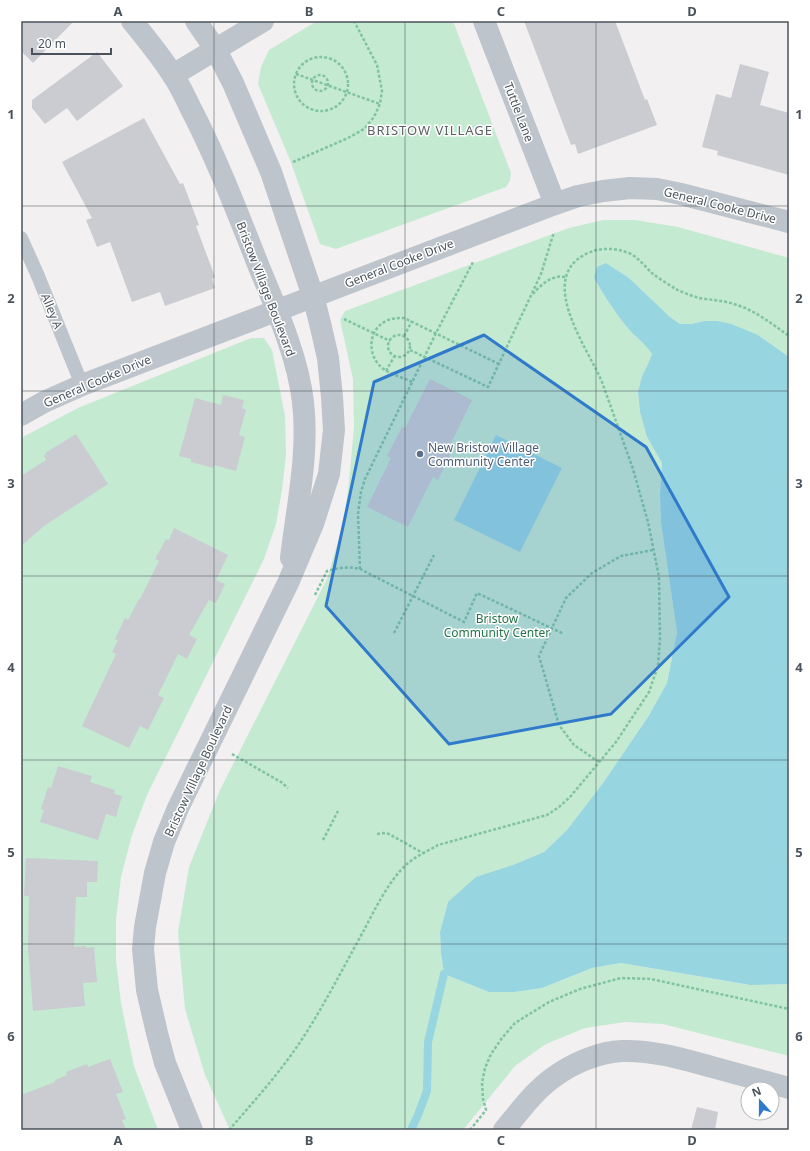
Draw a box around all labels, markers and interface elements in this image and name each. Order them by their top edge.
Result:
text: A [114,2,123,20]
text: B [305,2,313,20]
text: C [497,2,505,20]
text: D [687,2,697,20]
scale bar [32,30,111,56]
text: 20 m [38,35,66,52]
street label: Tuttle Lane [500,80,538,144]
text: 1 [7,105,15,123]
text: 1 [795,105,803,123]
district label: BRISTOW VILLAGE [367,121,493,139]
street label: General Cooke Drive [662,183,778,227]
street label: Bristow Village Boulevard [232,219,300,359]
street label: General Cooke Drive [342,234,456,292]
text: 2 [7,289,15,307]
text: 2 [795,289,803,307]
street label: Alley A [37,291,67,332]
street label: General Cooke Drive [41,351,154,411]
place label: New Bristow Village Community Center [428,439,539,470]
marker: New Bristow Village Community Center [415,449,425,459]
text: 3 [7,474,15,492]
text: 3 [795,474,803,492]
park label: Bristow Community Center [444,610,550,641]
text: 4 [7,658,15,676]
text: 4 [795,658,803,676]
street label: Bristow Village Boulevard [160,703,236,839]
text: 5 [7,843,15,861]
text: 5 [795,843,803,861]
text: 6 [7,1027,15,1045]
text: 6 [795,1027,803,1045]
north arrow [740,1081,780,1121]
text: N [749,1083,763,1100]
text: A [114,1131,123,1149]
text: B [305,1131,313,1149]
text: C [497,1131,505,1149]
text: D [687,1131,697,1149]

